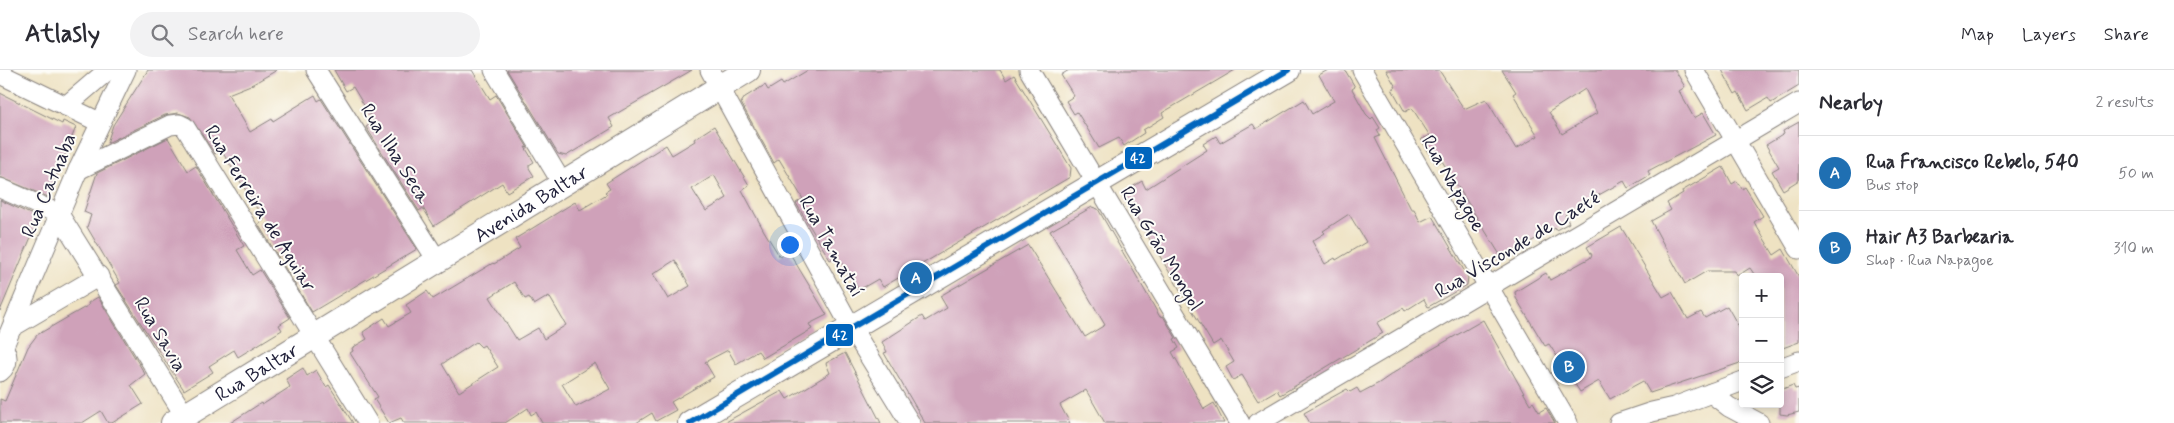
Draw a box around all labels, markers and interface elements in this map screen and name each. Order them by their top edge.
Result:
search box [130,12,480,57]
text: Atlasly [25,19,100,50]
icon: search [148,21,176,49]
text: Search here [188,22,284,47]
text: Map [1961,23,1994,47]
text: Layers [2022,23,2076,47]
text: Share [2104,23,2149,47]
text: Nearby [1819,89,1883,117]
text: 2 results [2096,92,2154,113]
street label: Rua Ilha Seca [353,99,437,210]
street label: Rua Ferreira de Aguiar [197,120,322,297]
street label: Rua Catuaba [15,129,83,242]
street label: Rua Napagoe [1413,130,1491,238]
line badge: 42 [1124,146,1153,170]
text: 42 [1130,150,1146,168]
text: Rua Francisco Rebelo, 540 [1866,150,2079,175]
street label: Avenida Baltar [470,159,594,250]
text: A [1830,163,1840,184]
text: 50 m [2118,163,2154,184]
text: Bus stop [1866,175,1919,196]
street label: Rua Grão Mongol [1112,181,1209,317]
street label: Rua Visconde de Caeté [1430,185,1606,305]
street label: Rua Tamataí [792,191,870,302]
text: Hair A3 Barbearia [1866,225,2013,250]
your location [777,232,803,258]
text: B [1830,238,1840,259]
text: 310 m [2113,238,2154,259]
text: Shop · Rua Napagoe [1866,250,1994,271]
pin: A [900,259,932,297]
map controls [1739,273,1784,408]
button: + [1739,273,1784,318]
street label: Rua Savia [127,292,193,377]
button: − [1739,318,1784,363]
line badge: 42 [825,323,854,347]
text: 42 [832,327,848,345]
street label: Rua Baltar [210,337,304,409]
pin: B [1553,348,1585,386]
button: layers [1739,363,1784,408]

